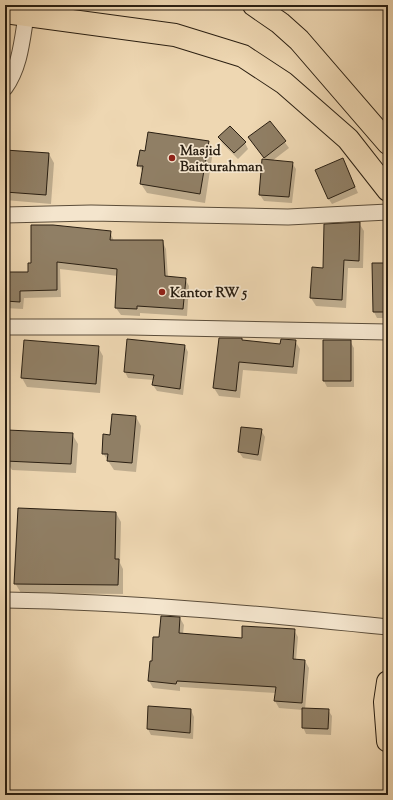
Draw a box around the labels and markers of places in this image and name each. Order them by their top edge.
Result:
place label: Masjid Baitturahman [180,142,264,178]
marker: Masjid Baitturahman [167,153,177,163]
place label: Kantor RW 5 [170,284,247,304]
marker: Kantor RW 5 [157,287,167,297]

